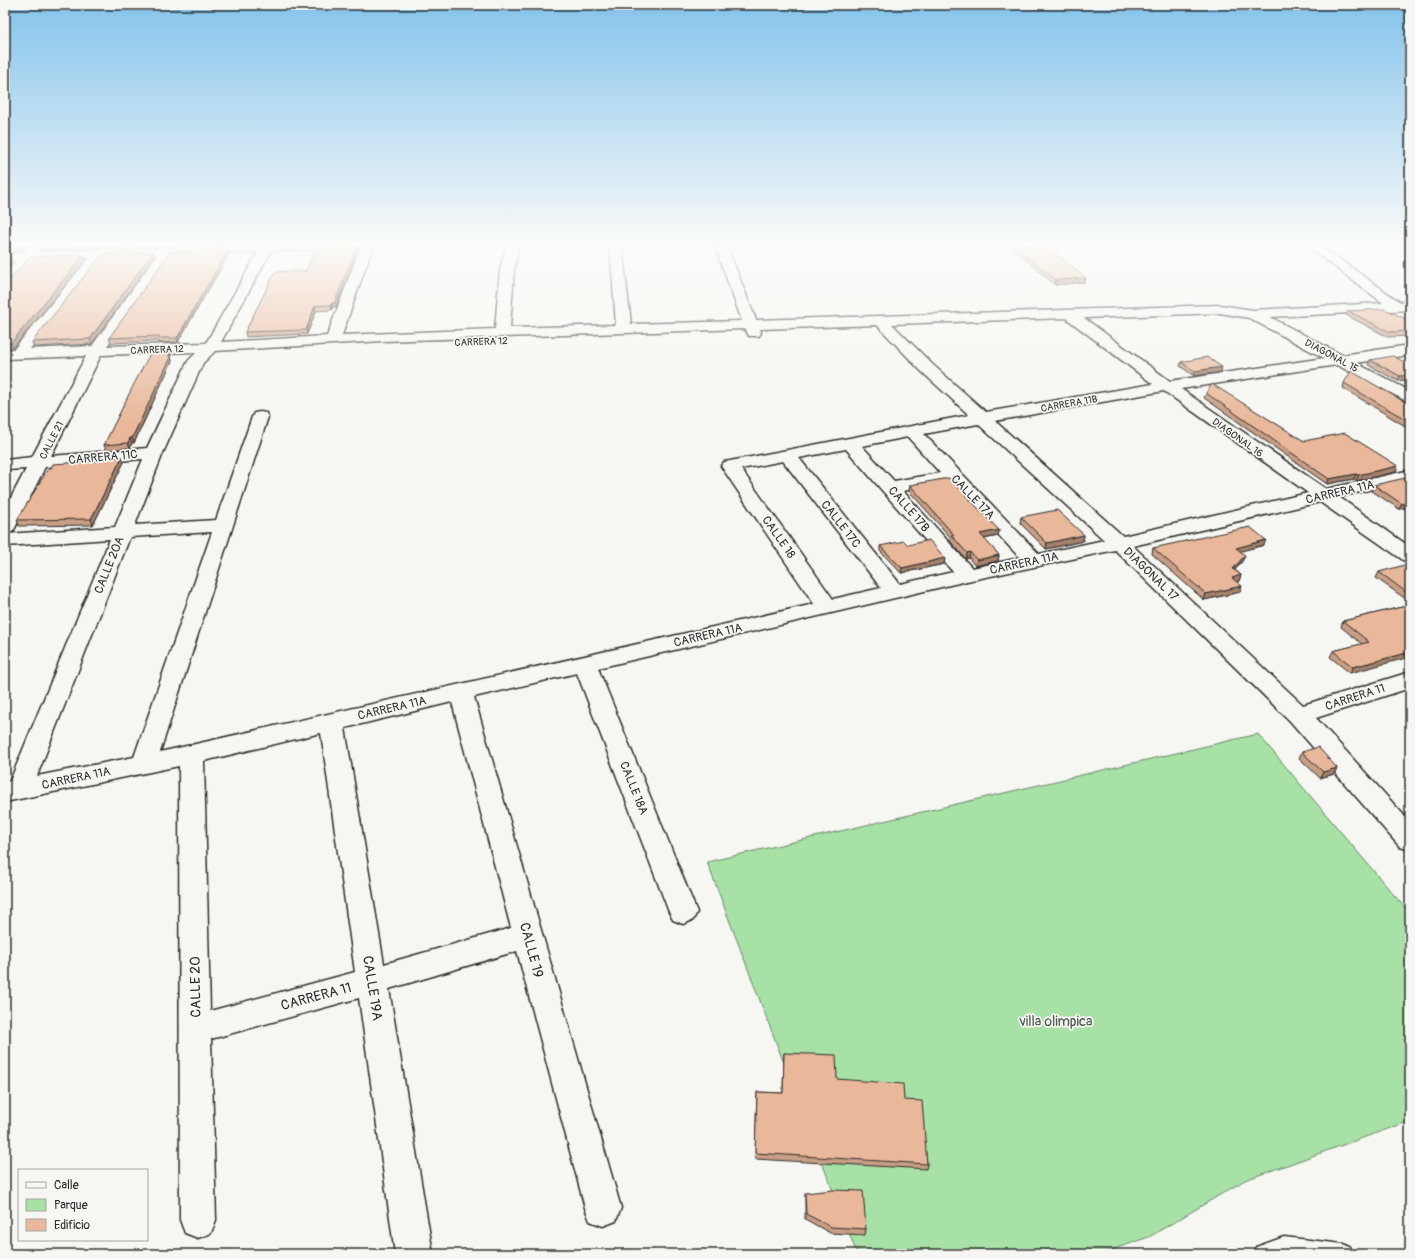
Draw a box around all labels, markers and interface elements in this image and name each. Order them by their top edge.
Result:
street label: CARRERA 12 [454,335,508,349]
street label: DIAGONAL 15 [1303,337,1360,375]
street label: CARRERA 12 [130,343,184,357]
street label: CARRERA 11B [1040,393,1099,415]
street label: DIAGONAL 16 [1210,416,1265,460]
street label: CALLE 21 [37,419,67,461]
street label: CARRERA 11C [68,447,138,468]
street label: CALLE 17A [948,472,998,523]
street label: CARRERA 11A [1304,477,1376,508]
street label: CALLE 17B [885,483,933,535]
street label: CALLE 17C [817,498,864,551]
street label: CALLE 18 [759,513,799,561]
street label: CALLE 20A [91,534,128,596]
street label: DIAGONAL 17 [1120,544,1182,605]
street label: CARRERA 11A [988,549,1060,578]
street label: CARRERA 11A [672,620,744,651]
street label: CARRERA 11 [1323,681,1387,714]
street label: CARRERA 11A [356,693,428,724]
street label: CALLE 18A [616,759,651,817]
street label: CARRERA 11A [40,764,112,793]
street label: CALLE 19 [516,921,547,980]
street label: CALLE 19A [359,954,386,1022]
street label: CALLE 20 [186,956,205,1018]
street label: CARRERA 11 [279,979,353,1014]
park label: villa olimpica [1018,1013,1093,1030]
legend [18,1169,148,1241]
text: Calle [54,1178,79,1193]
text: Parque [54,1198,88,1213]
text: Edificio [54,1218,90,1233]

